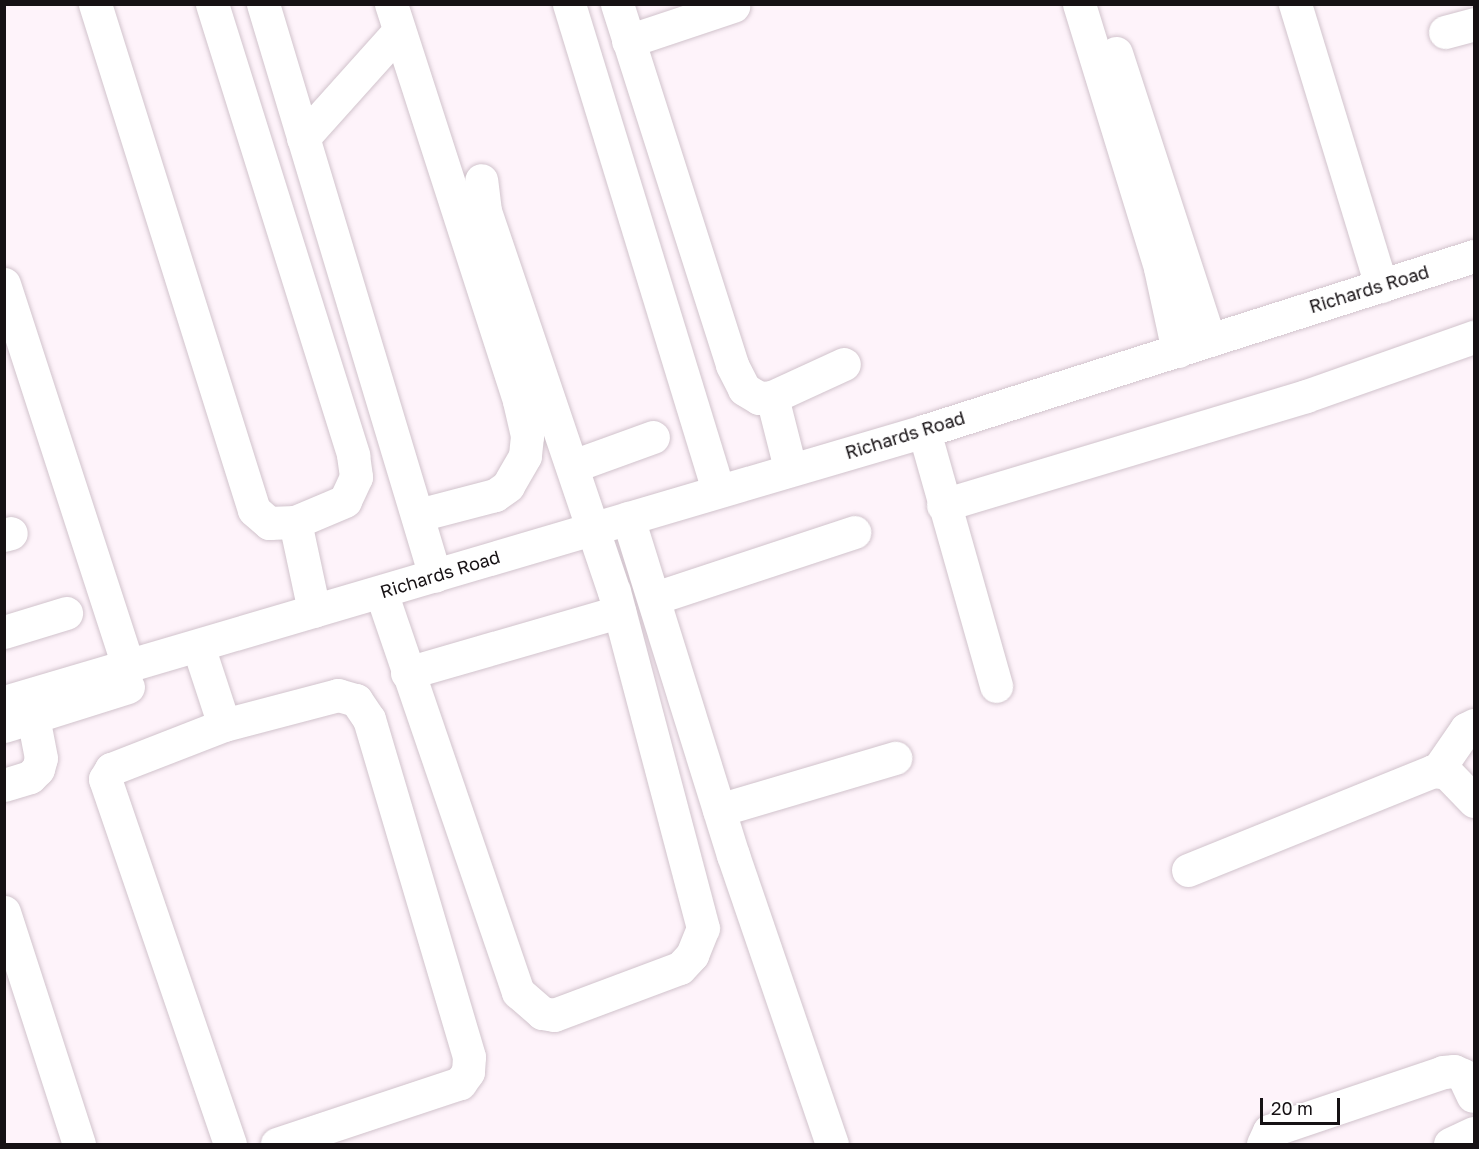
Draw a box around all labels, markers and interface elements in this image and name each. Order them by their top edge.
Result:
street label: Richards Road [1306,261,1432,317]
street label: Richards Road [842,407,968,463]
street label: Richards Road [377,546,503,602]
scale bar [1263,1086,1342,1124]
text: 20 m [1271,1097,1313,1119]

